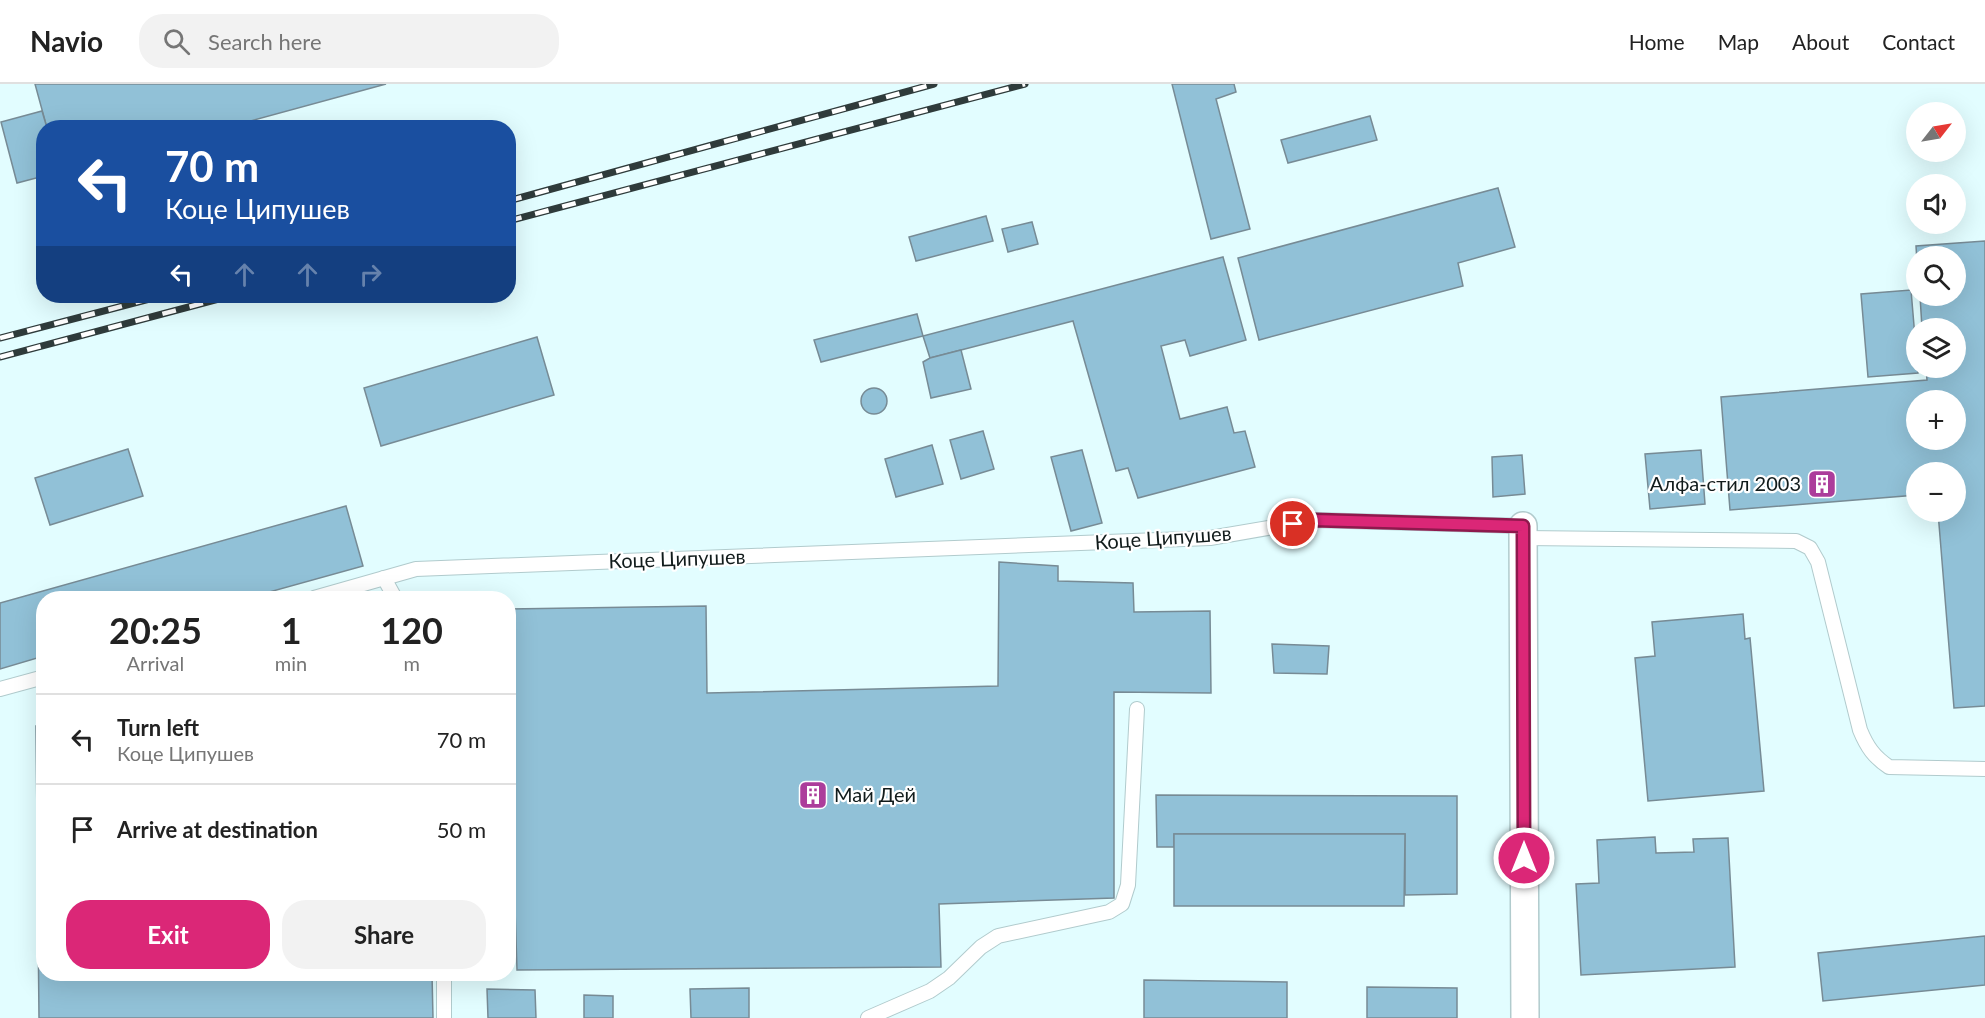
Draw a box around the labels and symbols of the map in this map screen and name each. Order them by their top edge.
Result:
north arrow [1906,102,1966,162]
building icon: Алфа-стил 2003 [1806,468,1838,500]
place label: Алфа-стил 2003 [1650,471,1801,495]
pin [1267,498,1318,549]
street label: Коце Ципушев [1094,520,1232,554]
street label: Коце Ципушев [608,544,746,572]
building icon: Май Дей [797,779,829,811]
place label: Май Дей [834,782,916,806]
position arrow [1492,826,1556,890]

